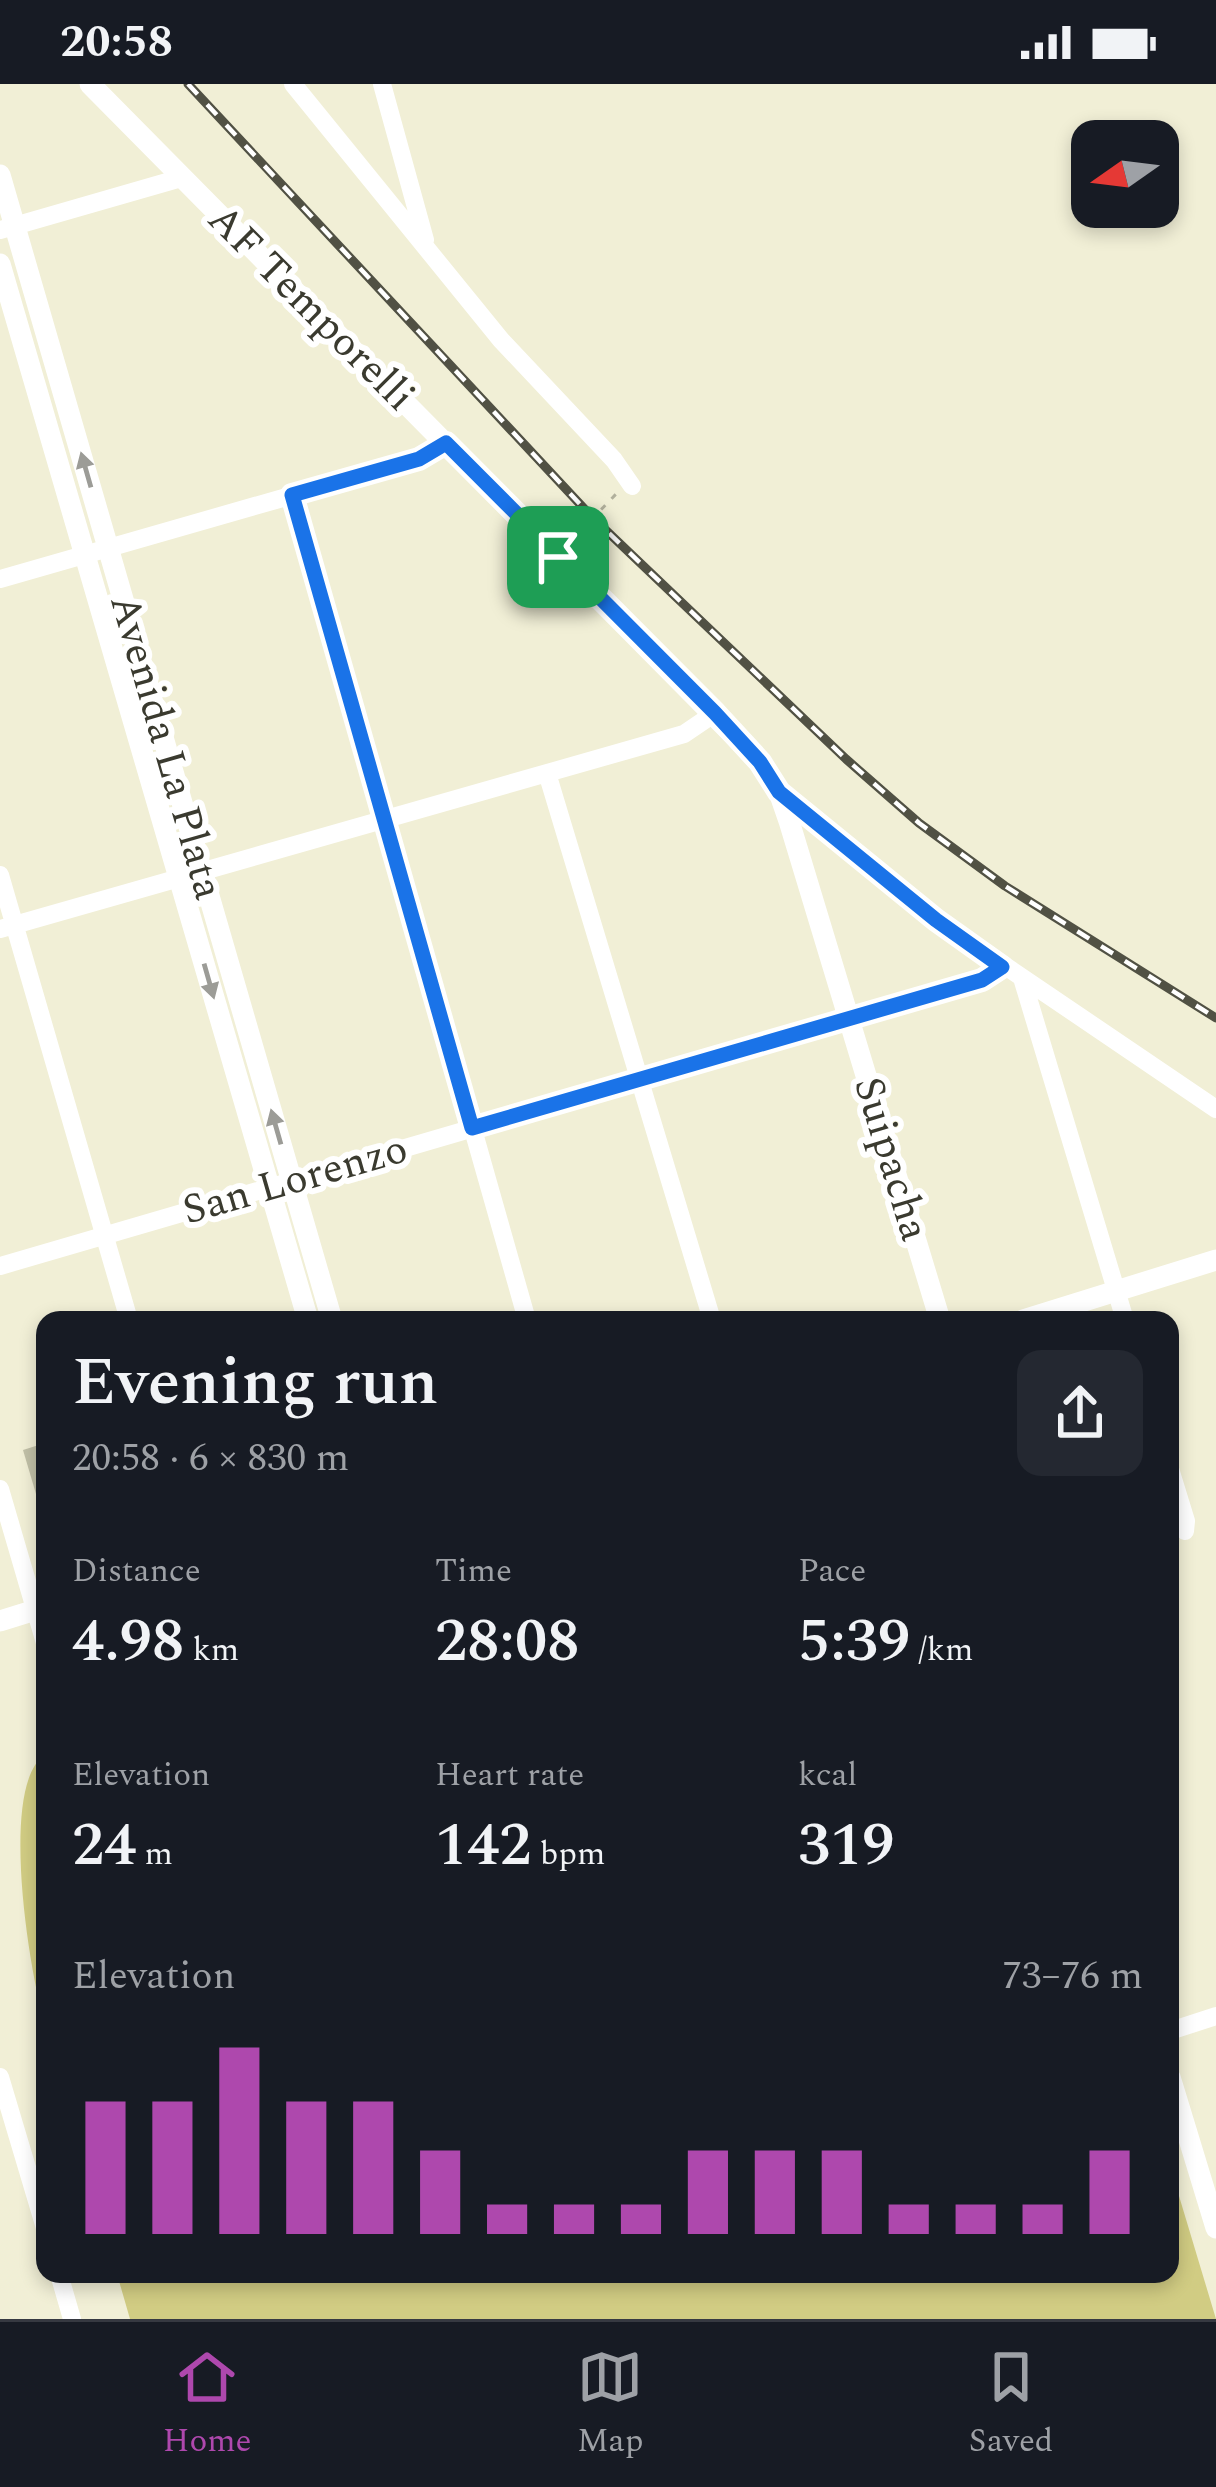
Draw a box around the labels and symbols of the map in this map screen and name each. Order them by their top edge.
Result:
north arrow [1071,120,1179,228]
street label: AF Temporelli [193,190,429,426]
one-way arrow [75,451,94,488]
pin [507,506,609,608]
street label: Avenida La Plata [92,587,240,907]
one-way arrow [201,963,219,1000]
street label: Suipacha [836,1069,946,1249]
one-way arrow [266,1108,284,1145]
street label: San Lorenzo [175,1118,415,1242]

